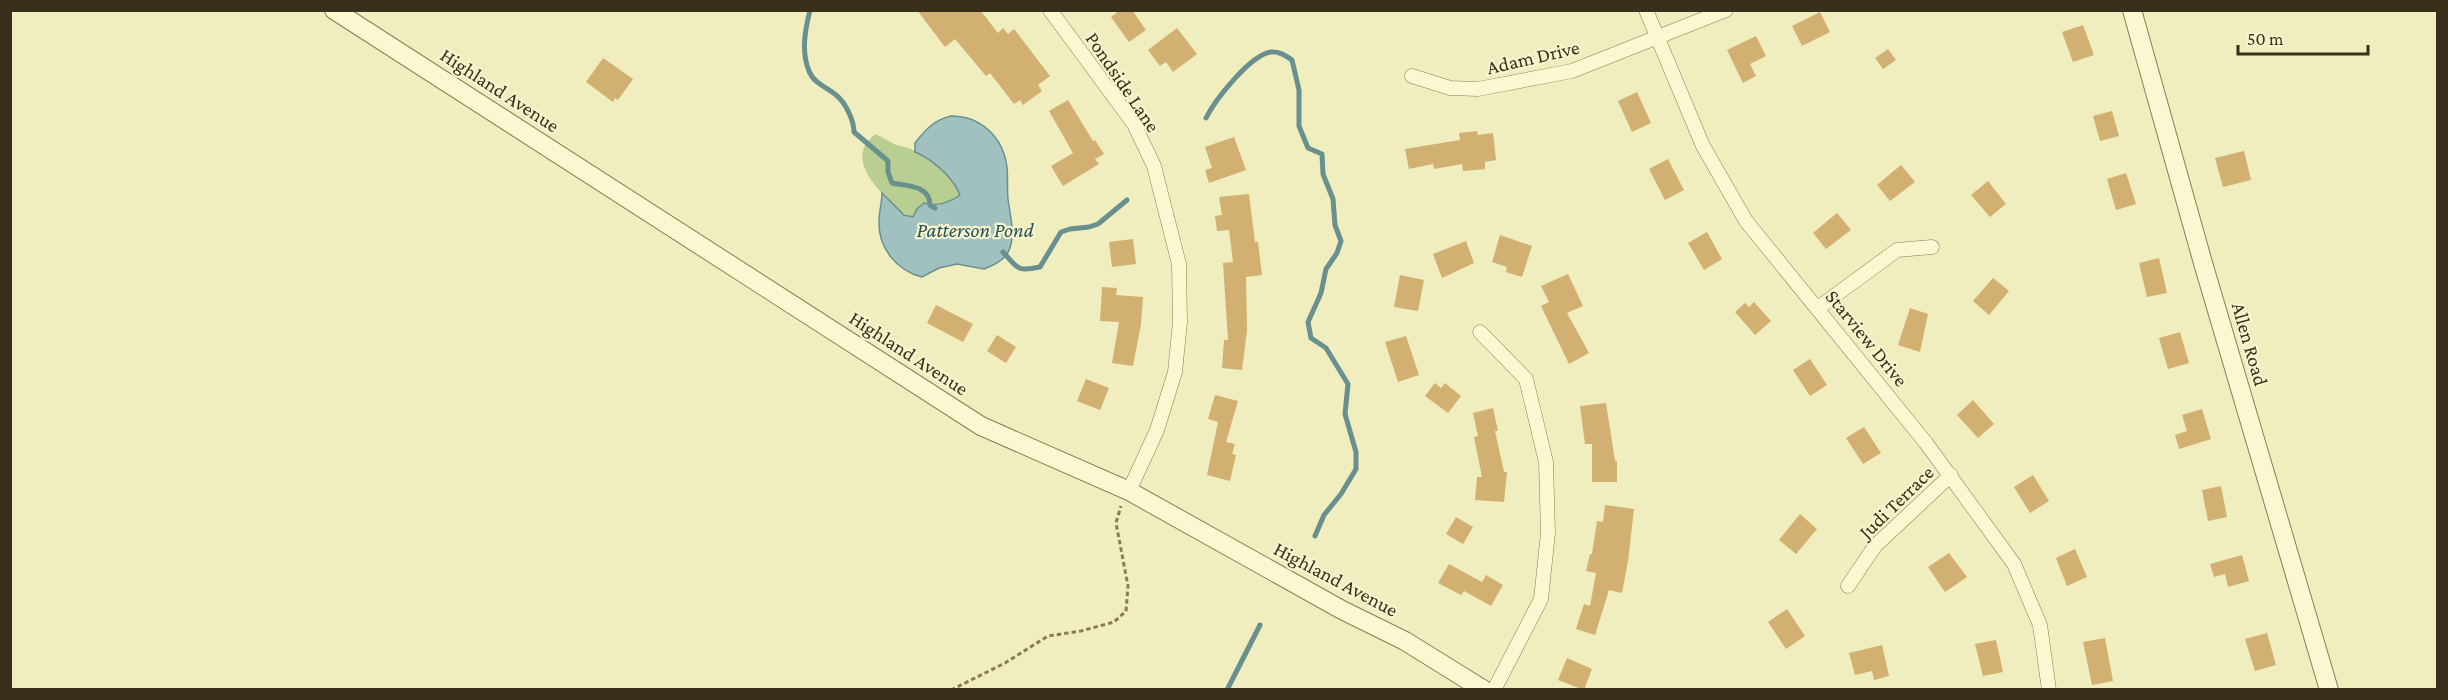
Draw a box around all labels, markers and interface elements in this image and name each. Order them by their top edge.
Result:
scale bar [2238,18,2368,56]
street label: Pondside Lane [1082,28,1165,136]
text: 50 m [2247,29,2284,49]
street label: Adam Drive [1484,36,1582,78]
street label: Highland Avenue [436,43,564,138]
water label: Patterson Pond [916,218,1035,242]
street label: Starview Drive [1821,285,1913,391]
street label: Allen Road [2228,300,2273,389]
street label: Highland Avenue [845,306,973,401]
street label: Judi Terrace [1853,461,1939,545]
street label: Highland Avenue [1270,537,1402,622]

